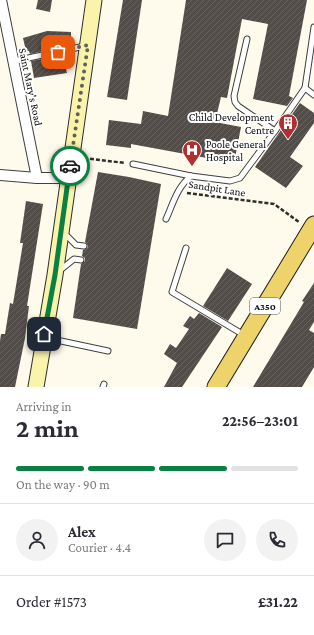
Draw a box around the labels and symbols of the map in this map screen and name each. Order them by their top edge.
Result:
pin [41,35,75,69]
street label: Saint Mary's Road [16,47,45,127]
place label: Child Development Centre [189,111,274,136]
building icon: Child Development Centre [277,112,299,140]
place label: Poole General Hospital [206,138,266,164]
hospital icon: Poole General Hospital [181,139,203,167]
courier [50,146,90,186]
street label: Sandpit Lane [187,178,247,199]
road number: A350 [250,298,280,314]
pin [27,317,61,351]

